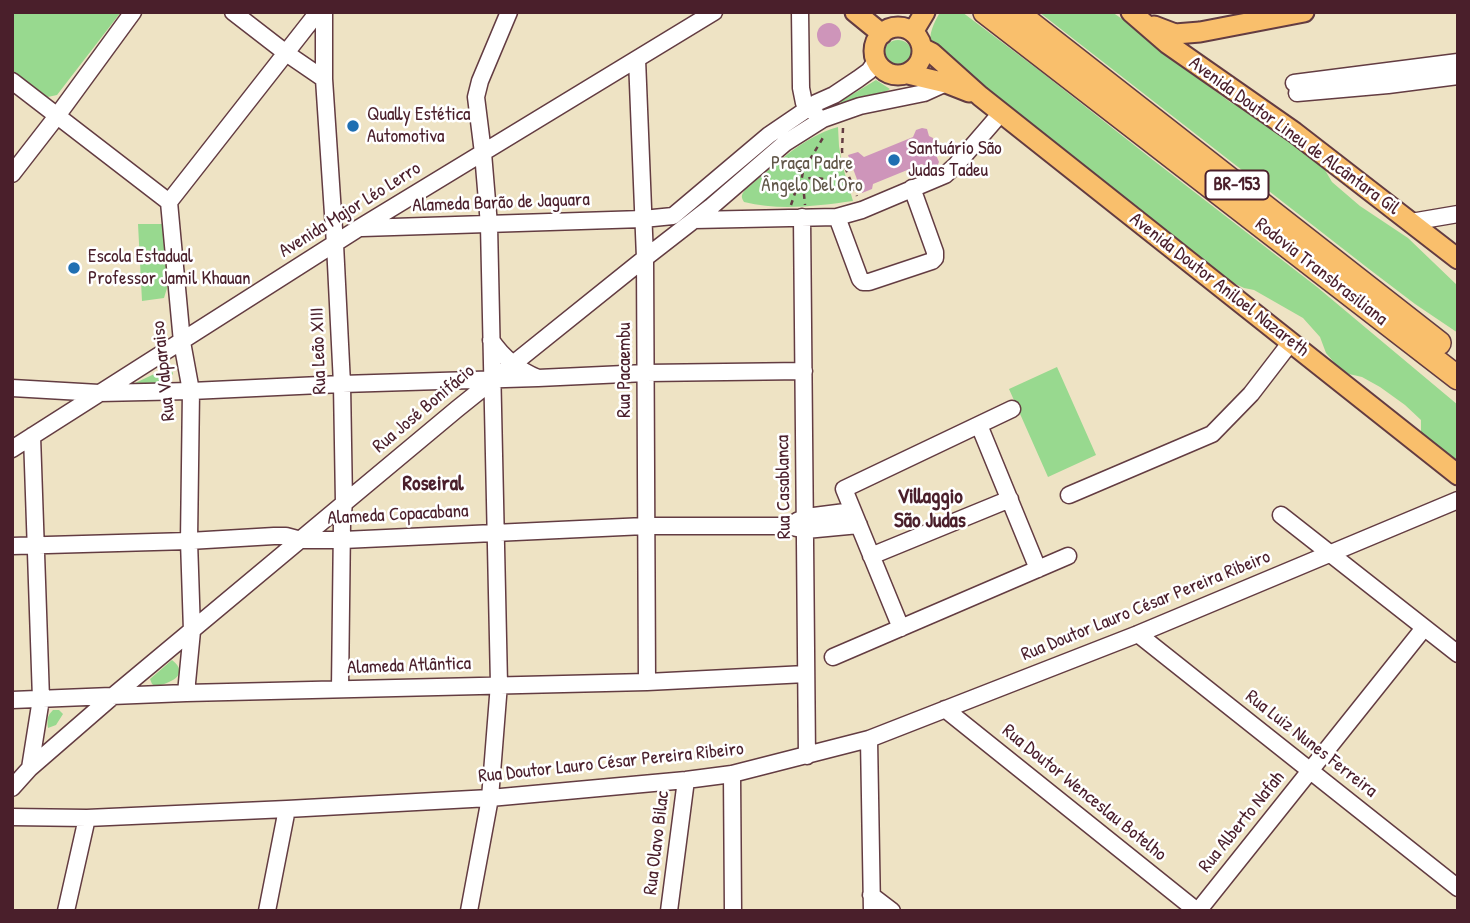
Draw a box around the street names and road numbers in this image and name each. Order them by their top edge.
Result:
street label: Avenida Doutor Lineu de Alcântara Gil [1184,52,1404,220]
street label: Avenida Major Léo Lerro [275,157,425,263]
road number: BR-153 [1206,170,1268,200]
street label: Alameda Barão de Jaguara [412,189,590,217]
street label: Avenida Doutor Aniloel Nazareth [1125,208,1313,362]
street label: Rodovia Transbrasiliana [1250,213,1392,331]
street label: Rua Leão XIII [306,307,332,395]
street label: Rua Valparaiso [147,320,181,422]
street label: Rua Pacaembu [614,322,636,418]
street label: Rua José Bonifácio [369,360,479,458]
street label: Rua Casablanca [772,435,796,539]
street label: Alameda Copacabana [327,500,469,530]
street label: Rua Doutor Lauro César Pereira Ribeiro [1018,546,1274,666]
street label: Alameda Atlântica [347,652,471,680]
street label: Rua Luiz Nunes Ferreira [1241,685,1381,803]
street label: Rua Doutor Wenceslau Botelho [997,720,1171,866]
street label: Rua Doutor Lauro César Pereira Ribeiro [477,738,745,788]
street label: Rua Alberto Nafah [1194,767,1290,877]
street label: Rua Olavo Bilac [639,790,675,896]

